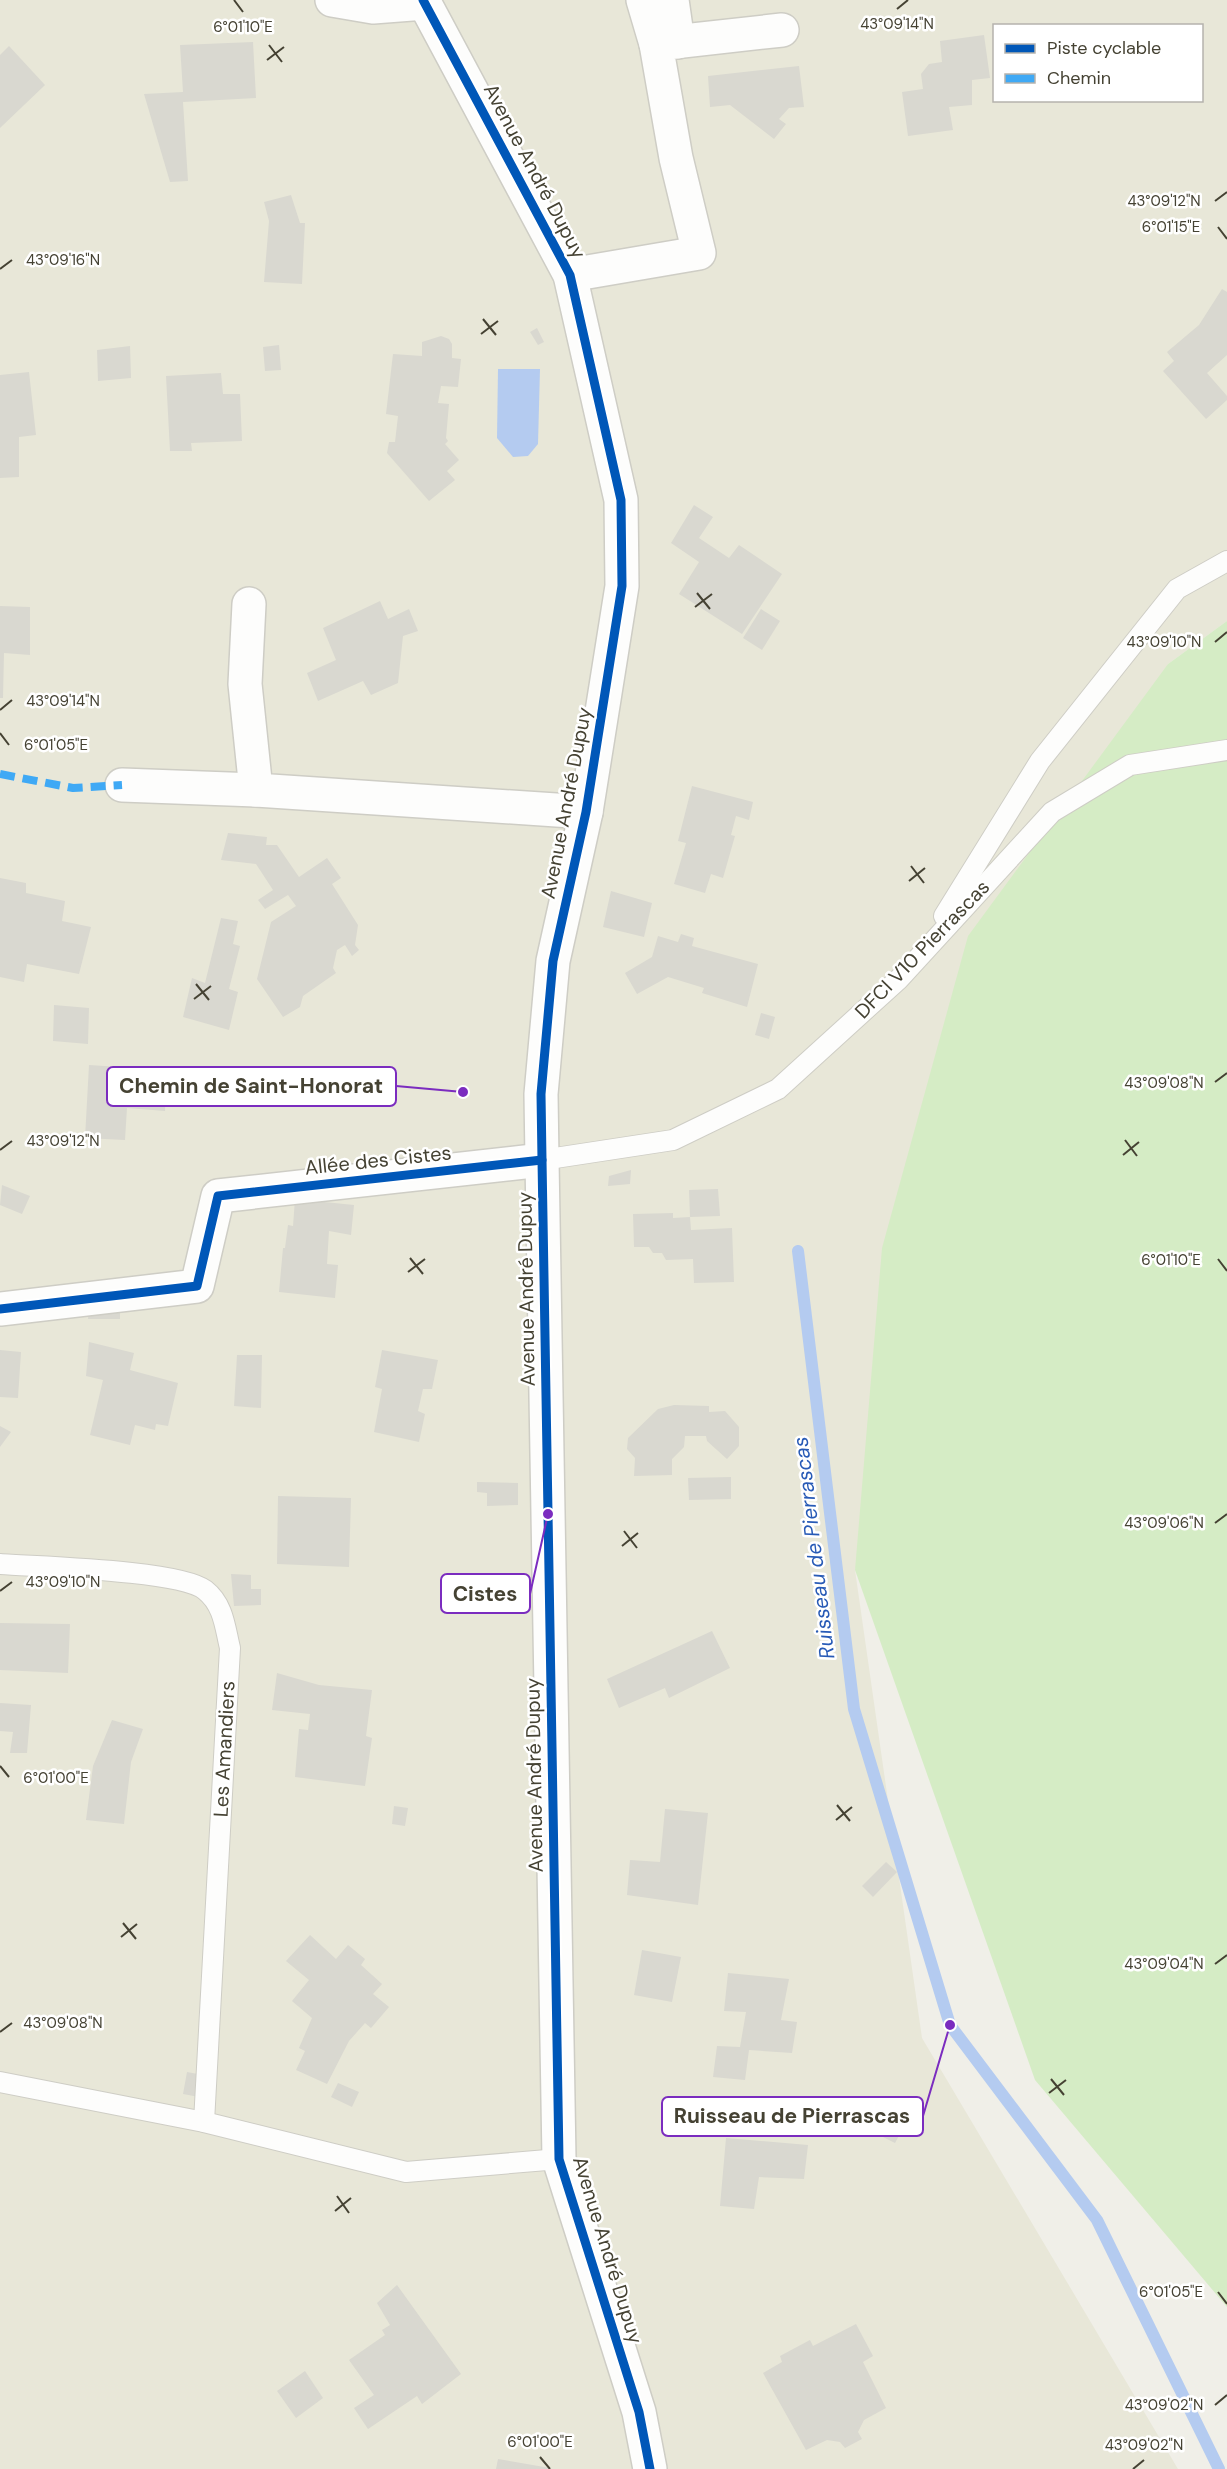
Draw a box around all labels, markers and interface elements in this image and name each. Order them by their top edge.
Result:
text: 43°09'14"N [860,14,934,34]
text: 6°01'10"E [213,17,273,37]
legend [993,24,1203,102]
text: Piste cyclable [1047,36,1161,60]
text: Chemin [1047,66,1111,90]
street label: Avenue André Dupuy [478,79,592,263]
text: 43°09'12"N [1127,191,1201,211]
text: 6°01'15"E [1142,217,1200,237]
text: 43°09'16"N [26,250,100,270]
text: 43°09'10"N [1127,632,1201,652]
text: 43°09'14"N [26,691,100,711]
street label: Avenue André Dupuy [535,705,597,901]
text: 6°01'05"E [24,735,88,755]
street label: DFCI V10 Pierrascas [849,874,995,1024]
callout: Chemin de Saint-Honorat [107,1067,396,1106]
text: Chemin de Saint-Honorat [119,1072,383,1100]
text: 43°09'08"N [1124,1073,1204,1093]
text: 43°09'12"N [26,1131,100,1151]
street label: Allée des Cistes [303,1139,453,1181]
street label: Avenue André Dupuy [511,1191,541,1387]
text: 6°01'10"E [1141,1250,1201,1270]
water label: Ruisseau de Pierrascas [786,1435,842,1661]
text: 43°09'06"N [1124,1513,1204,1533]
text: 43°09'10"N [26,1572,100,1592]
callout: Cistes [441,1574,530,1613]
text: Cistes [453,1580,517,1608]
street label: Avenue André Dupuy [519,1677,549,1873]
street label: Les Amandiers [207,1680,241,1818]
text: 6°01'00"E [23,1768,89,1788]
text: 43°09'04"N [1124,1954,1204,1974]
text: 43°09'08"N [23,2013,103,2033]
callout: Ruisseau de Pierrascas [662,2097,923,2136]
text: Ruisseau de Pierrascas [674,2102,910,2130]
street label: Avenue André Dupuy [567,2153,649,2347]
text: 6°01'05"E [1139,2282,1203,2302]
text: 43°09'02"N [1125,2395,1203,2415]
text: 6°01'00"E [507,2432,573,2452]
text: 43°09'02"N [1105,2435,1183,2455]

